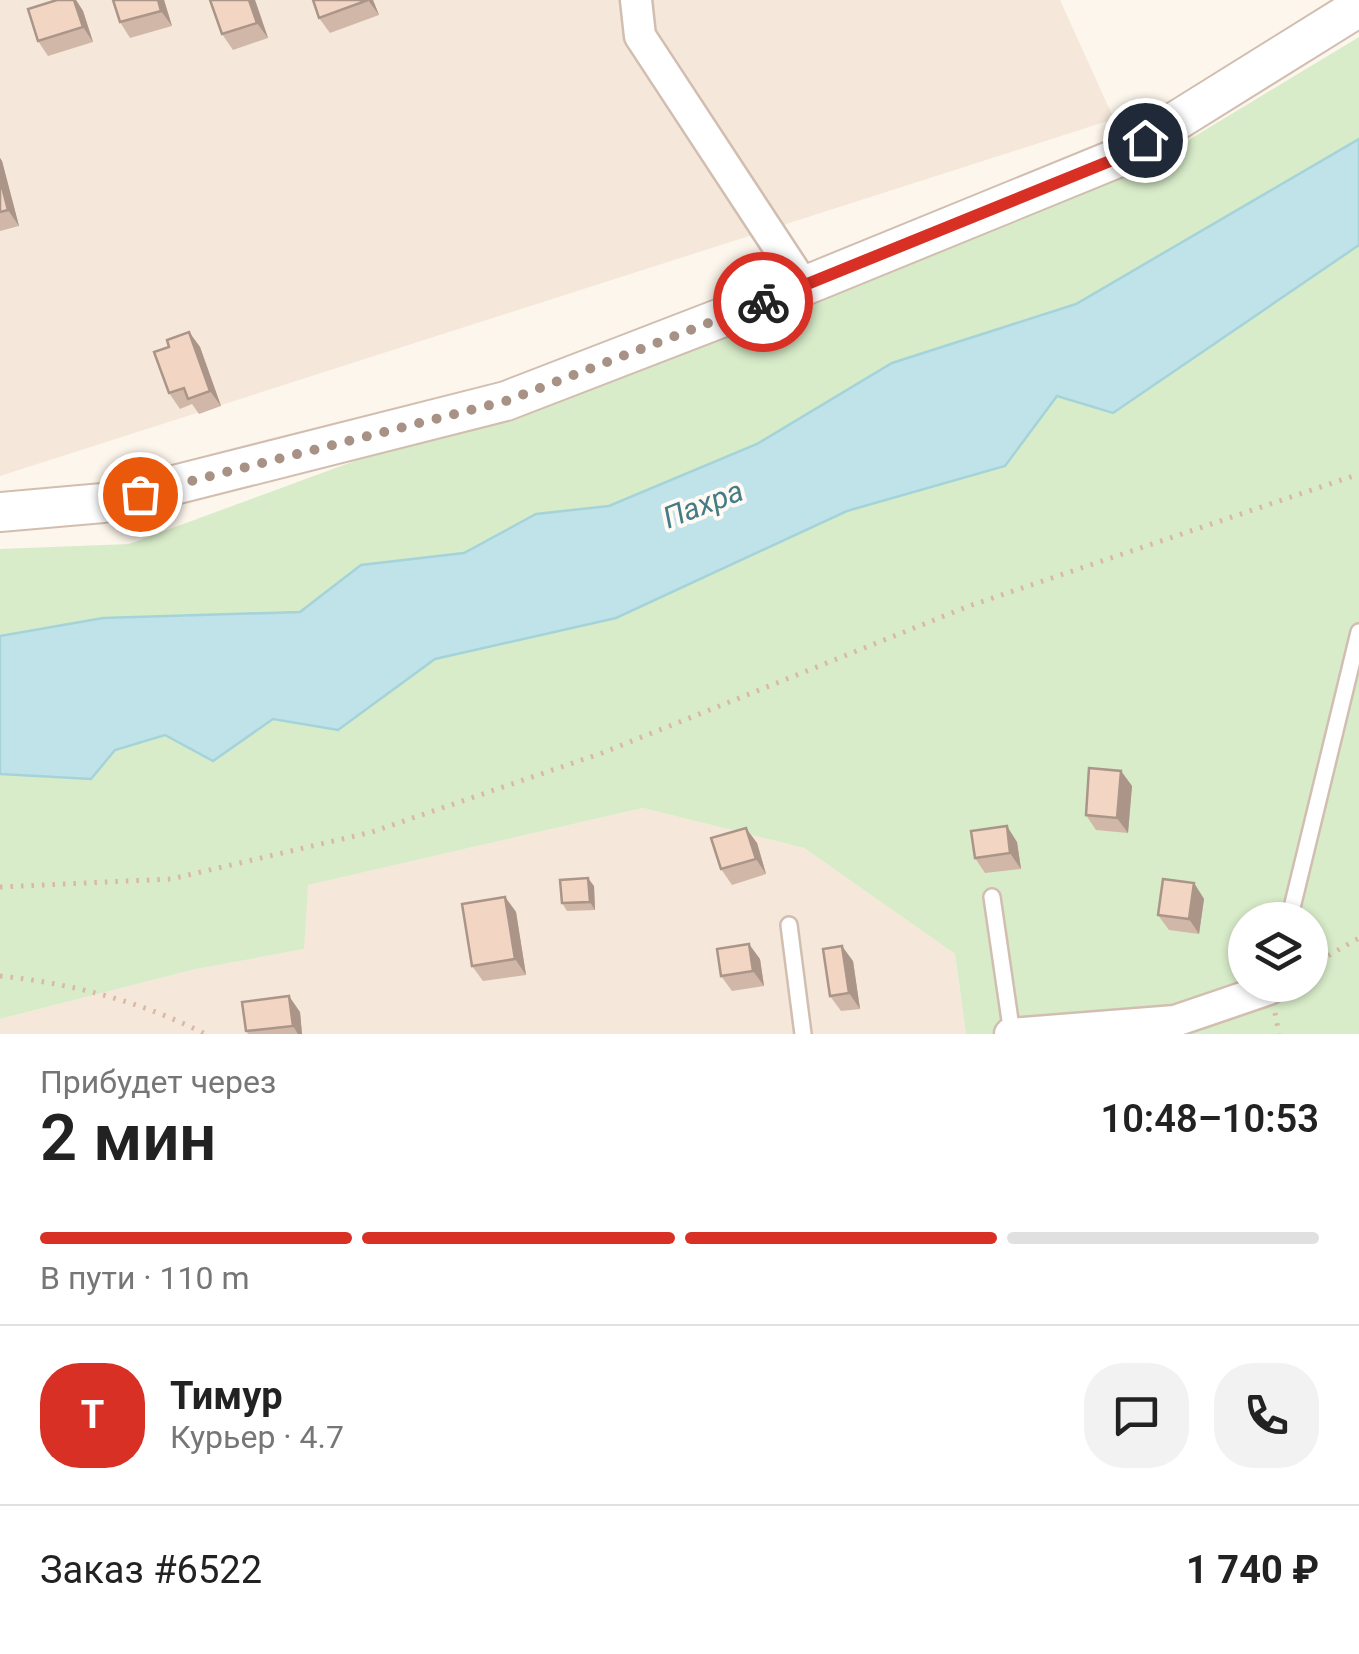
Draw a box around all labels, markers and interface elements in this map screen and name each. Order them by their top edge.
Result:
pin [1103,98,1188,183]
icon: home [1118,113,1173,168]
courier [713,252,813,352]
icon: bike [736,275,791,330]
pin [98,452,183,537]
icon: bag [113,467,168,522]
water label: Пахра [658,473,748,535]
map controls [1228,902,1328,1002]
button: layers [1228,902,1328,1002]
text: Прибудет через [40,1063,276,1101]
text: 10:48–10:53 [1100,1097,1319,1141]
text: 2 мин [40,1100,216,1176]
text: В пути · 110 m [40,1259,250,1297]
button: chat [1084,1363,1189,1468]
button: phone [1214,1363,1319,1468]
text: Тимур [170,1374,283,1418]
text: Т [81,1393,104,1437]
text: Курьер · 4.7 [170,1418,344,1456]
text: Заказ #6522 [40,1548,262,1592]
text: 1 740 ₽ [1186,1548,1319,1592]

